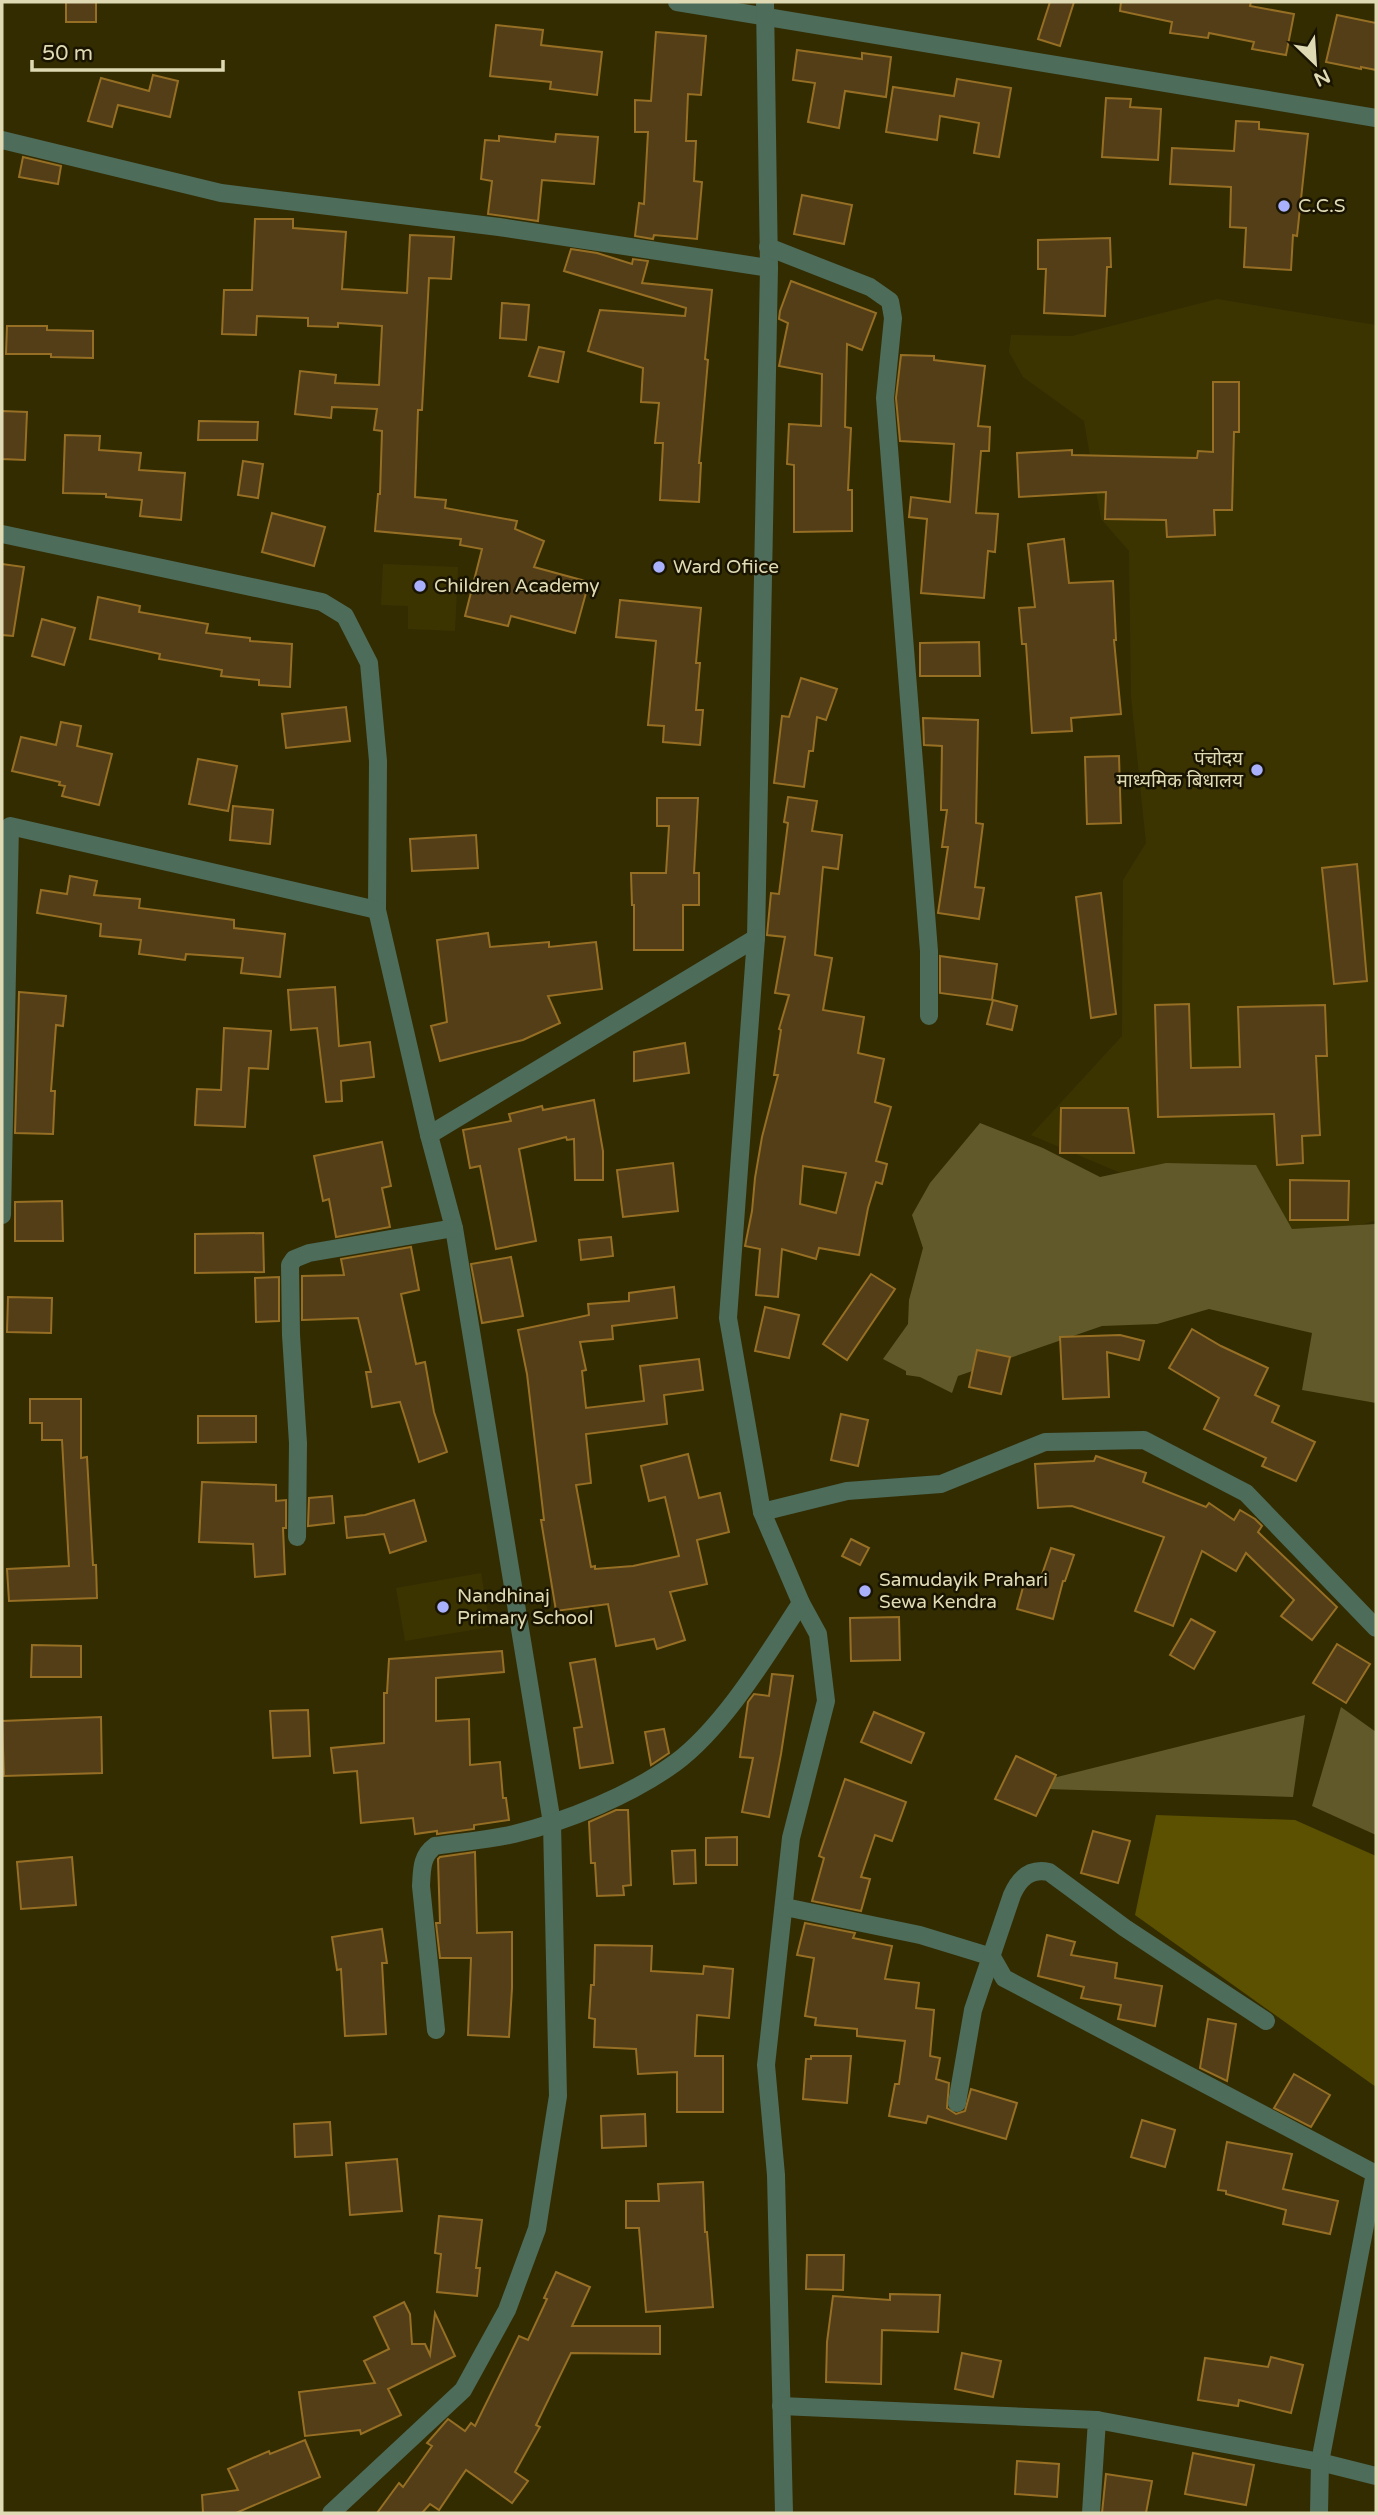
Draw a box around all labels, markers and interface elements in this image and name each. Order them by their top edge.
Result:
scale bar [32,28,222,72]
north arrow [1280,28,1350,98]
text: 50 m [42,41,93,66]
text: N [1310,64,1333,91]
place label: C.C.S [1298,195,1346,217]
marker: C.C.S [1276,198,1292,214]
place label: Ward Ofiice [673,556,779,578]
marker: Ward Ofiice [651,559,667,575]
place label: Children Academy [434,575,599,597]
marker: Children Academy [412,578,428,594]
place label: पंचोदय माध्यमिक बिधालय [1116,748,1244,792]
marker: पंचोदय माध्यमिक बिधालय [1249,762,1265,778]
place label: Samudayik Prahari Sewa Kendra [879,1569,1048,1613]
marker: Samudayik Prahari Sewa Kendra [857,1583,873,1599]
place label: Nandhinaj Primary School [457,1585,593,1629]
marker: Nandhinaj Primary School [435,1599,451,1615]

